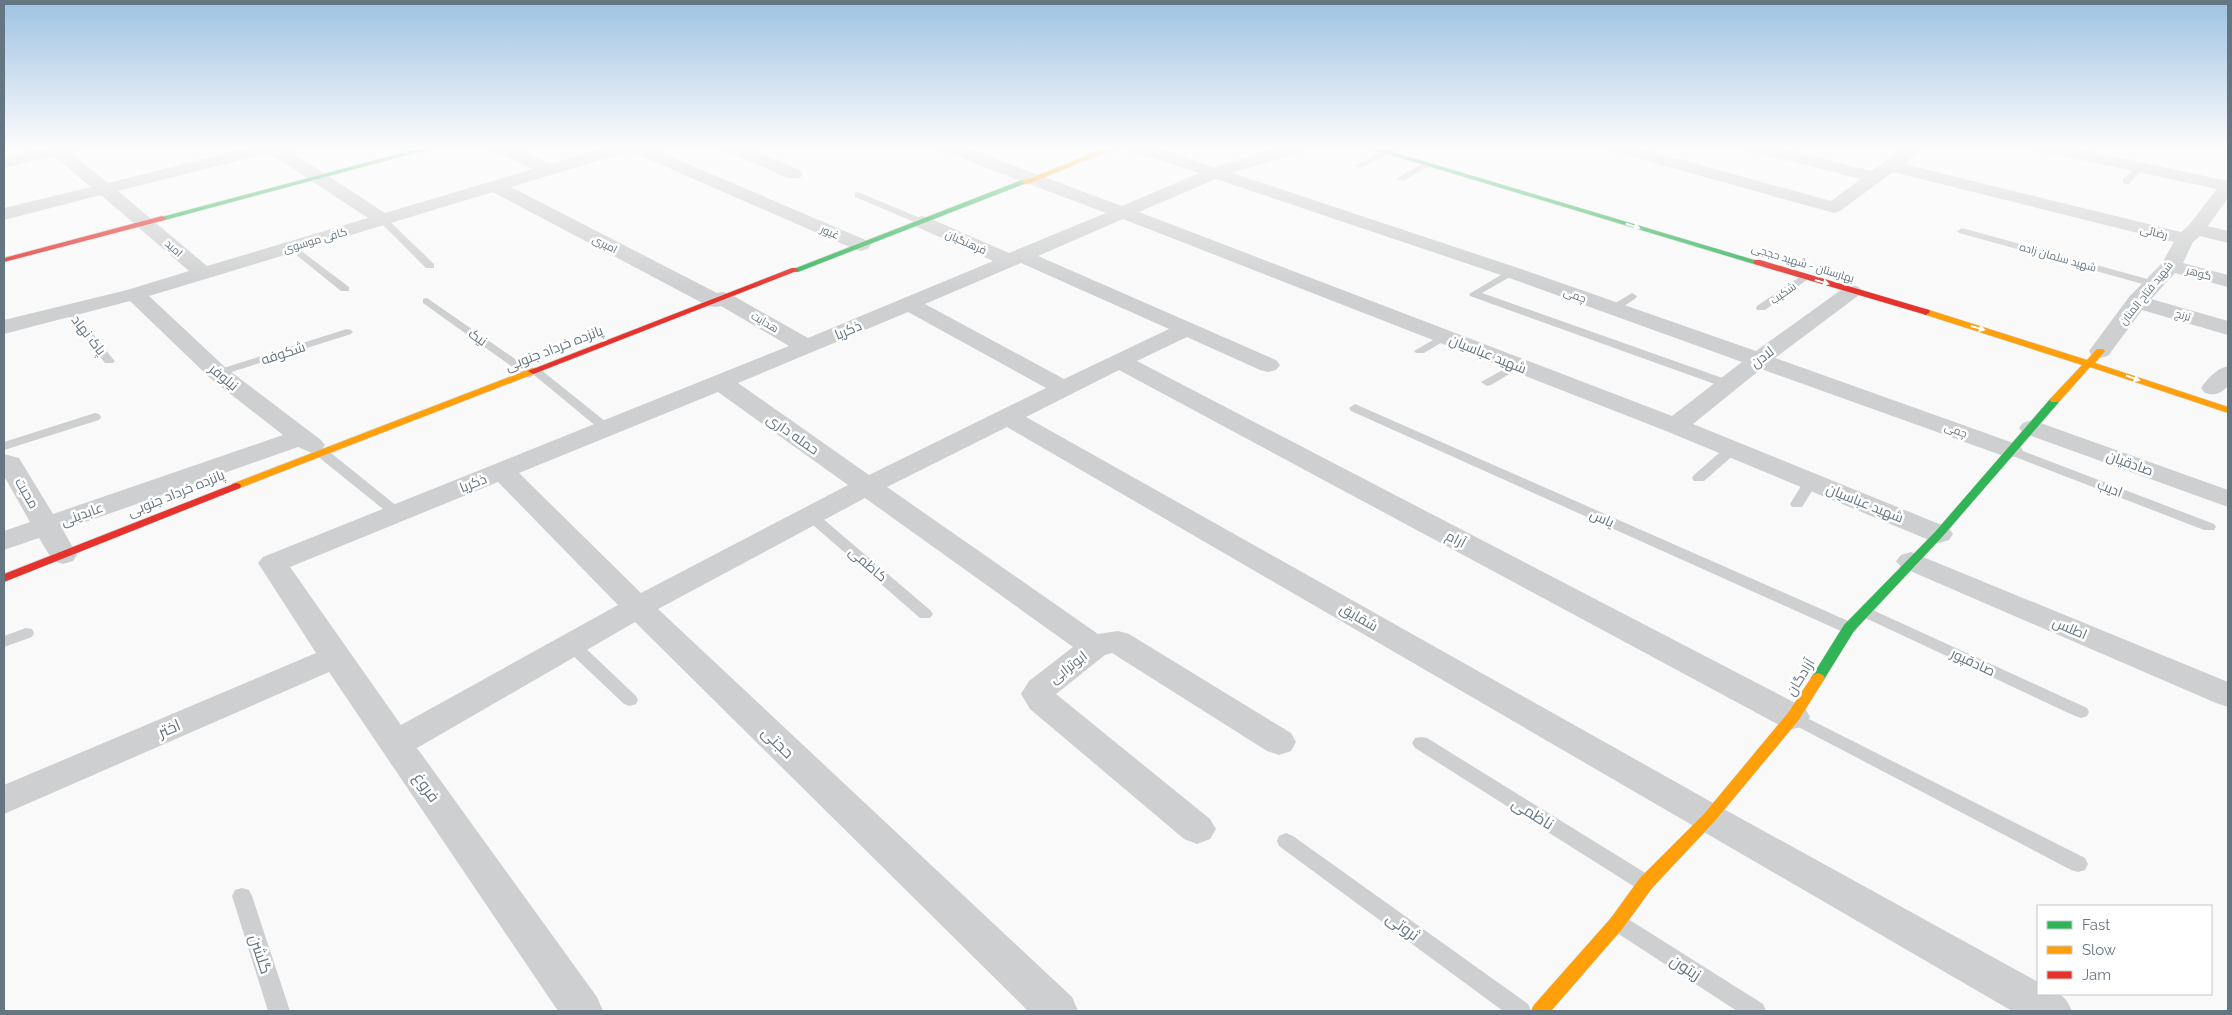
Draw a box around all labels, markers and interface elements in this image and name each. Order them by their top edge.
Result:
street label: غیور [818,222,841,242]
one-way arrow [1626,222,1641,230]
street label: رضائی [2139,223,2169,242]
street label: کافی موسوی [282,225,349,256]
street label: فرهنگیان [943,228,988,257]
street label: امیری [590,233,619,256]
street label: امید [162,237,185,260]
street label: شهید سلمان زاده [2018,240,2098,275]
street label: بهارستان - شهید حججی [1750,242,1856,285]
street label: شهید فتاح المنان [2117,259,2177,328]
street label: گوهر [2184,264,2213,283]
one-way arrow [1815,279,1830,287]
street label: شکیب [1768,280,1799,307]
street label: چمی [1562,285,1588,306]
street label: ترنج [2173,307,2192,325]
street label: هدایت [749,309,781,335]
street label: پاک نهاد [67,312,110,360]
street label: ذکریا [832,317,864,343]
street label: پانزده خرداد جنوبی [503,322,606,376]
street label: نیک [465,325,491,349]
one-way arrow [1971,325,1986,333]
street label: شهید عباسیان [1447,331,1529,377]
street label: شکوفه [259,338,307,368]
street label: لادن [1747,343,1777,371]
street label: نیلوفر [205,360,242,394]
one-way arrow [2126,374,2141,382]
street label: حمله داری [764,410,822,458]
street label: چمی [1943,420,1969,441]
street label: صادقیان [2104,447,2156,479]
street label: پانزده خرداد جنوبی [125,466,228,522]
street label: ذکریا [457,470,489,496]
street label: محبت [12,475,42,511]
street label: ادیب [2095,476,2125,500]
street label: شهید عباسیان [1824,480,1906,526]
street label: عابدینی [59,499,105,529]
street label: یاس [1587,506,1617,530]
street label: آرام [1442,527,1469,553]
street label: کاظمی [846,543,890,585]
street label: شقایق [1337,600,1381,635]
street label: اطلس [2050,614,2090,642]
street label: صادقپور [1947,644,1998,681]
street label: ابوترابی [1046,647,1090,687]
street label: آزادگان [1782,655,1818,699]
street label: اختر [154,715,183,742]
street label: حجتی [757,723,798,763]
street label: فروغ [408,769,444,807]
street label: ناظمی [1508,793,1557,834]
legend [2037,905,2212,995]
street label: ثروتی [1382,908,1424,946]
text: Fast [2082,916,2110,934]
street label: گلشن [244,932,276,977]
text: Slow [2082,941,2116,959]
street label: زیتون [1666,950,1705,985]
text: Jam [2082,966,2111,984]

